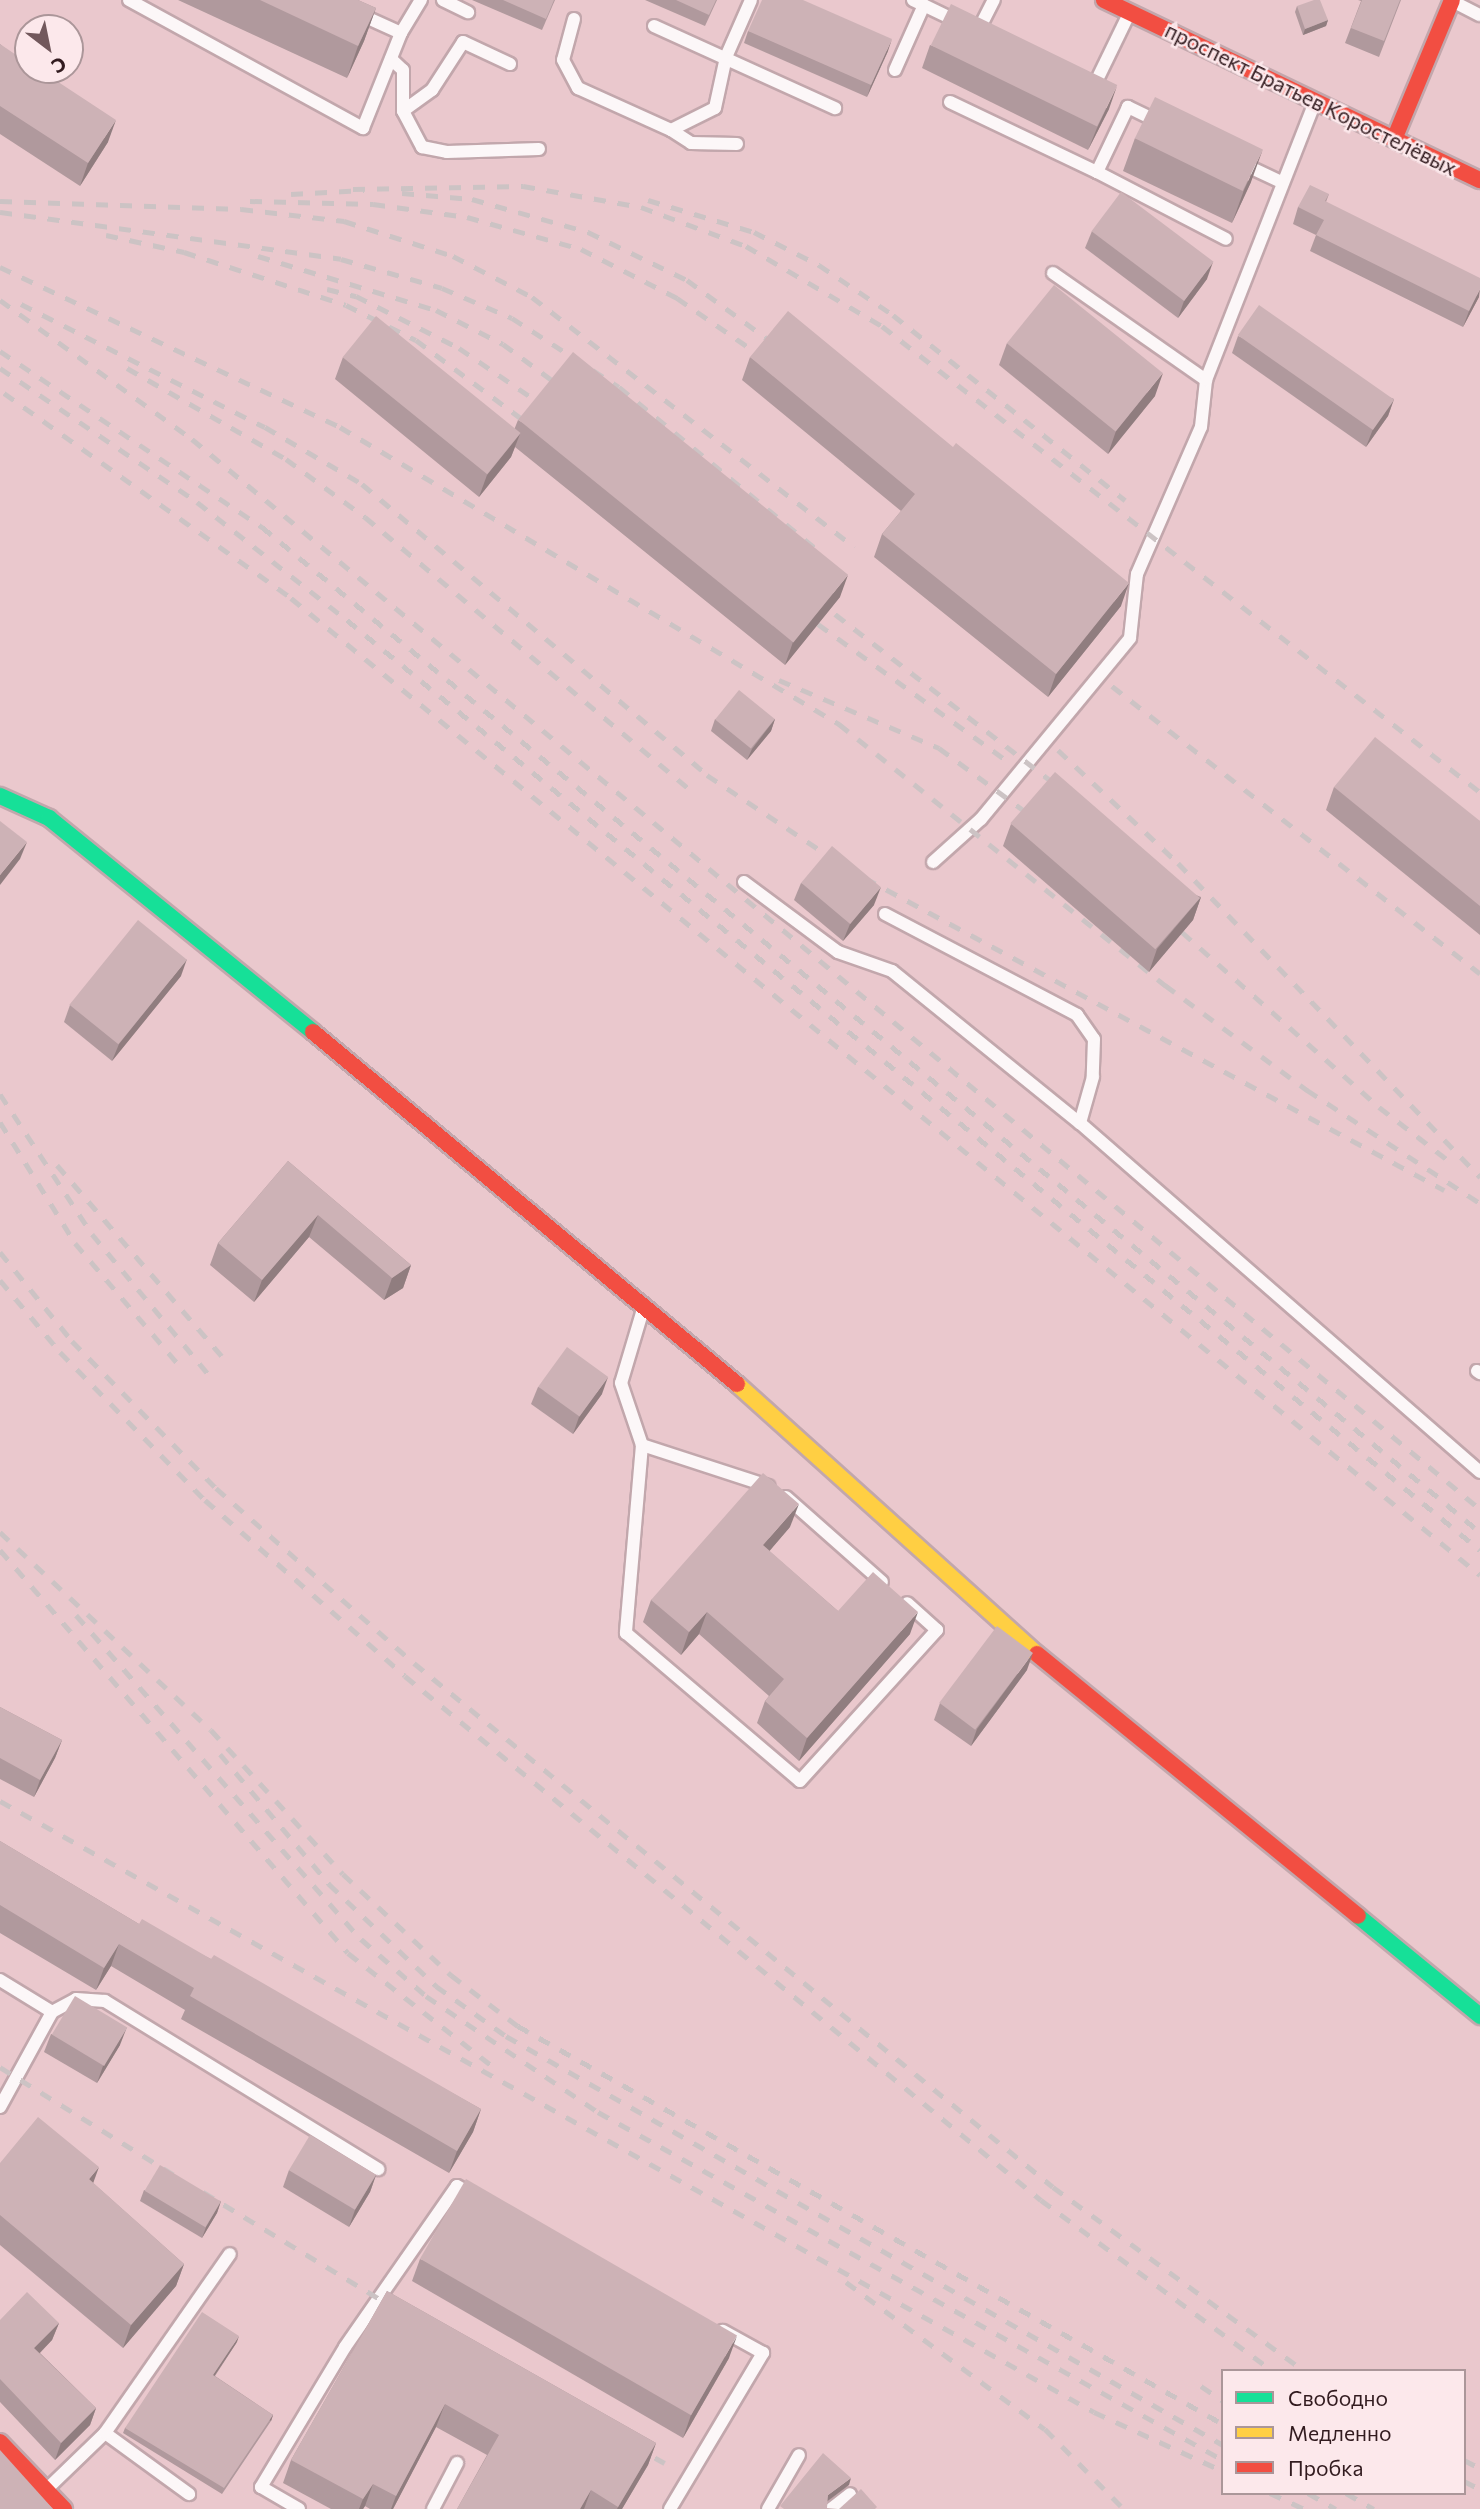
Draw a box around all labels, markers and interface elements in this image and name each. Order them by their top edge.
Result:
north arrow [14,14,84,84]
street label: проспект Братьев Коростелёвых [1161,17,1461,181]
text: С [48,52,71,79]
legend [1221,2369,1466,2495]
text: Свободно [1288,2385,1388,2410]
text: Медленно [1288,2420,1392,2445]
text: Пробка [1288,2455,1363,2480]

